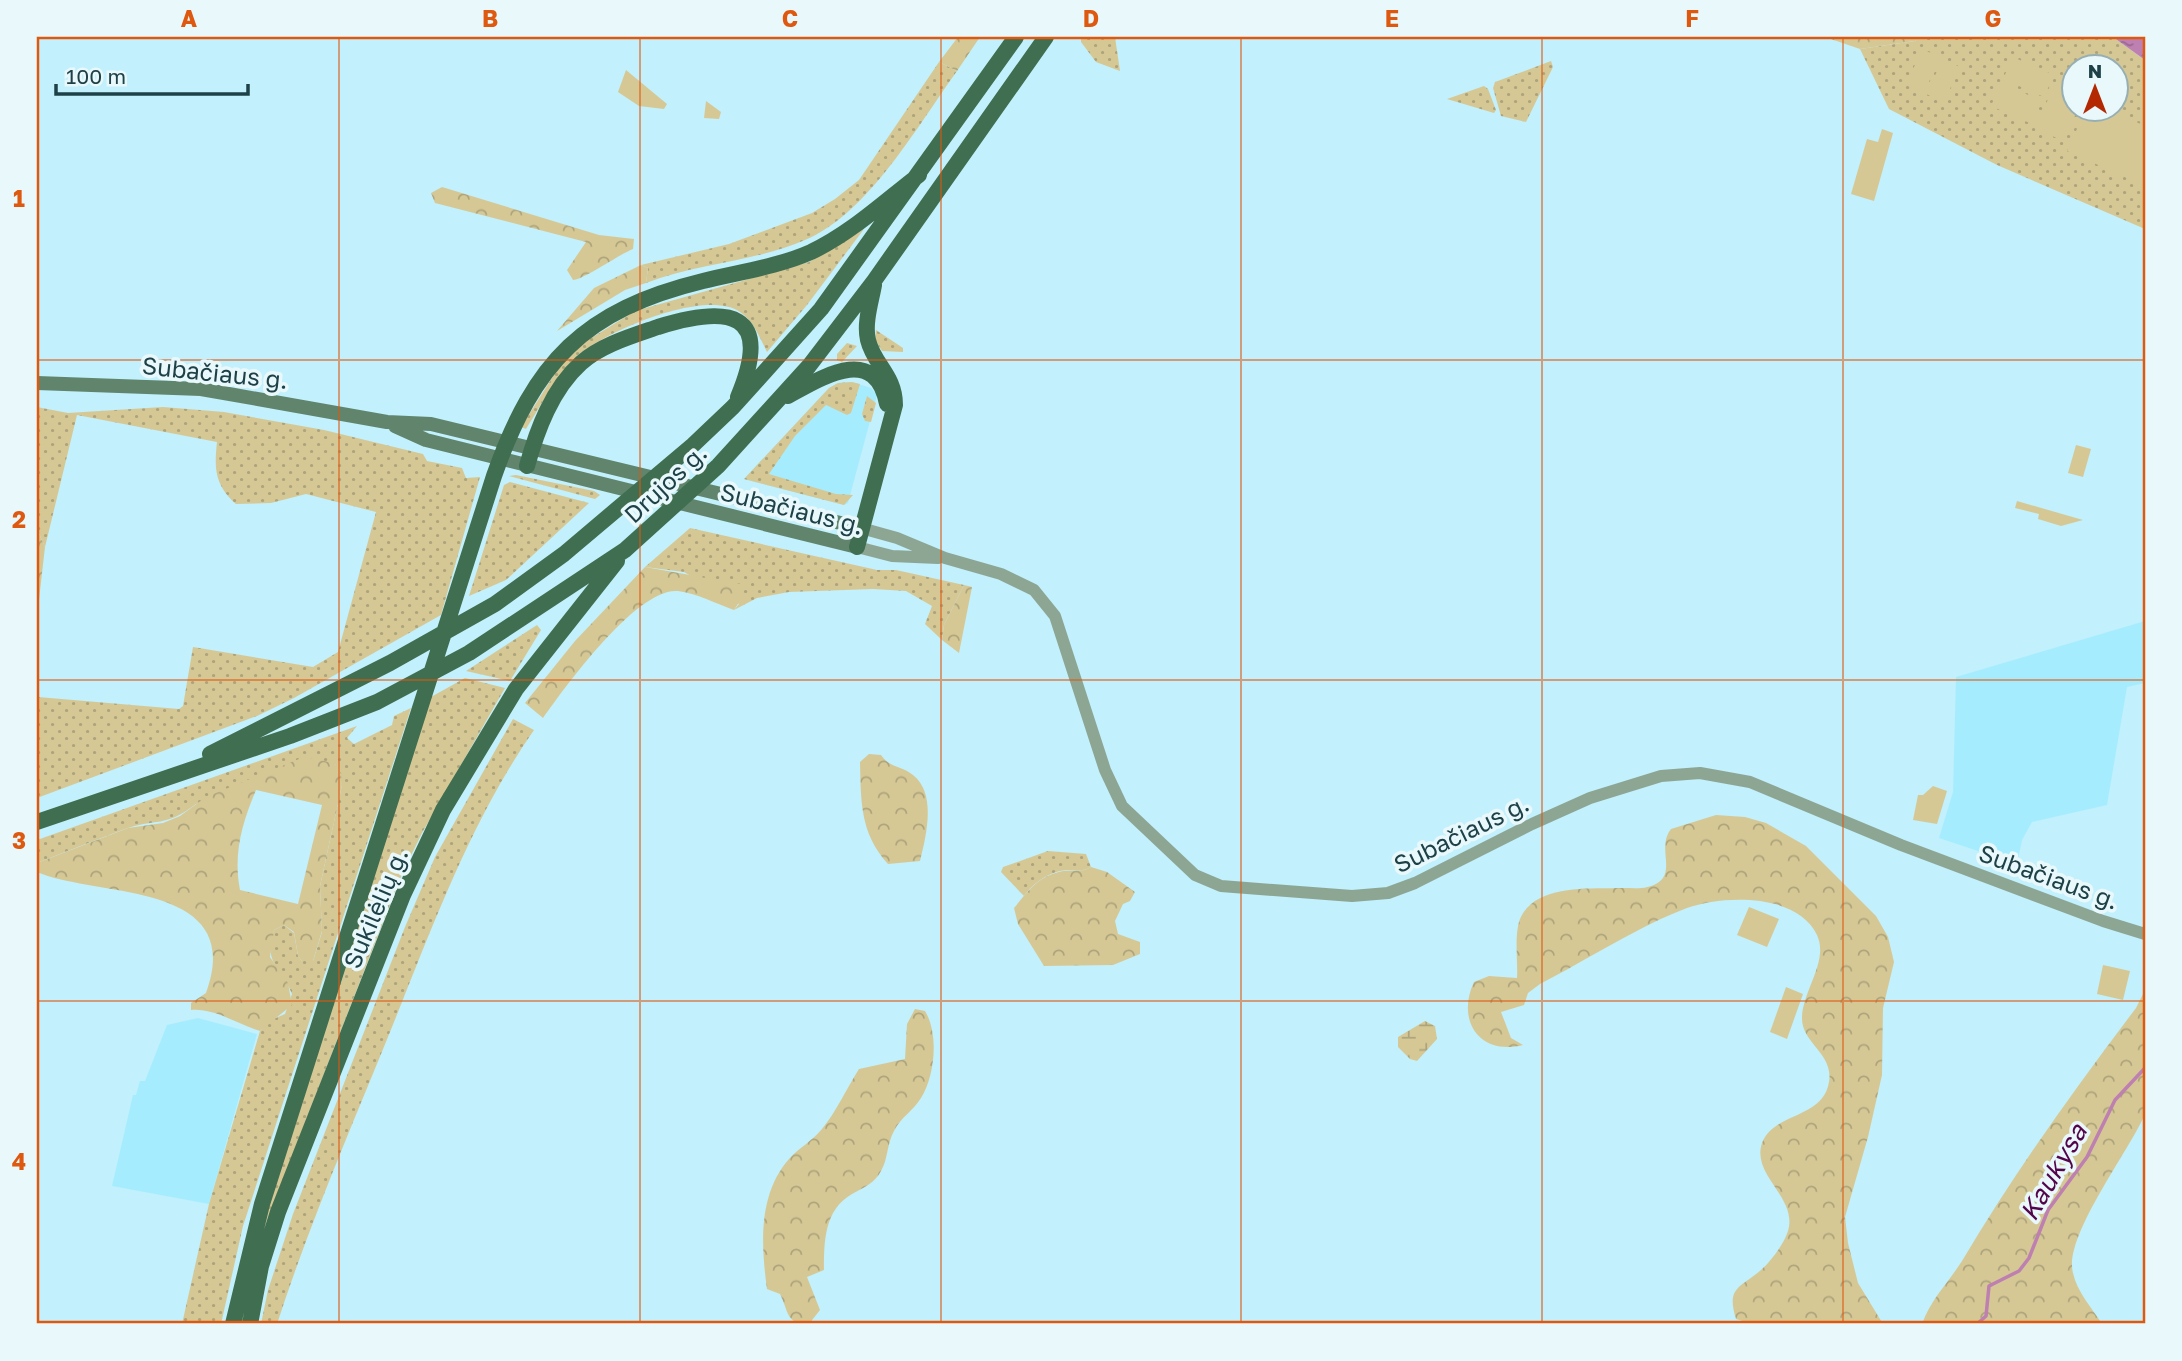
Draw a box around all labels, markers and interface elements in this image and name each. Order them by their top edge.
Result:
text: A [181,4,198,32]
text: B [482,4,498,32]
text: C [782,4,798,32]
text: D [1083,4,1099,32]
text: E [1385,4,1399,32]
text: F [1685,4,1699,32]
text: G [1985,4,2001,32]
scale bar [56,52,248,96]
north arrow [2060,52,2130,122]
text: N [2088,59,2102,82]
text: 100 m [66,63,126,89]
text: 1 [13,184,25,212]
street label: Subačiaus g. [141,350,289,394]
street label: Drujos g. [618,438,712,528]
street label: Subačiaus g. [717,476,867,540]
text: 2 [12,505,26,533]
street label: Subačiaus g. [1389,788,1533,878]
text: 3 [12,826,26,854]
street label: Subačiaus g. [1975,837,2123,915]
street label: Sukilėlių g. [337,844,413,972]
water label: Kaukysa [2013,1117,2094,1226]
text: 4 [12,1147,26,1175]

